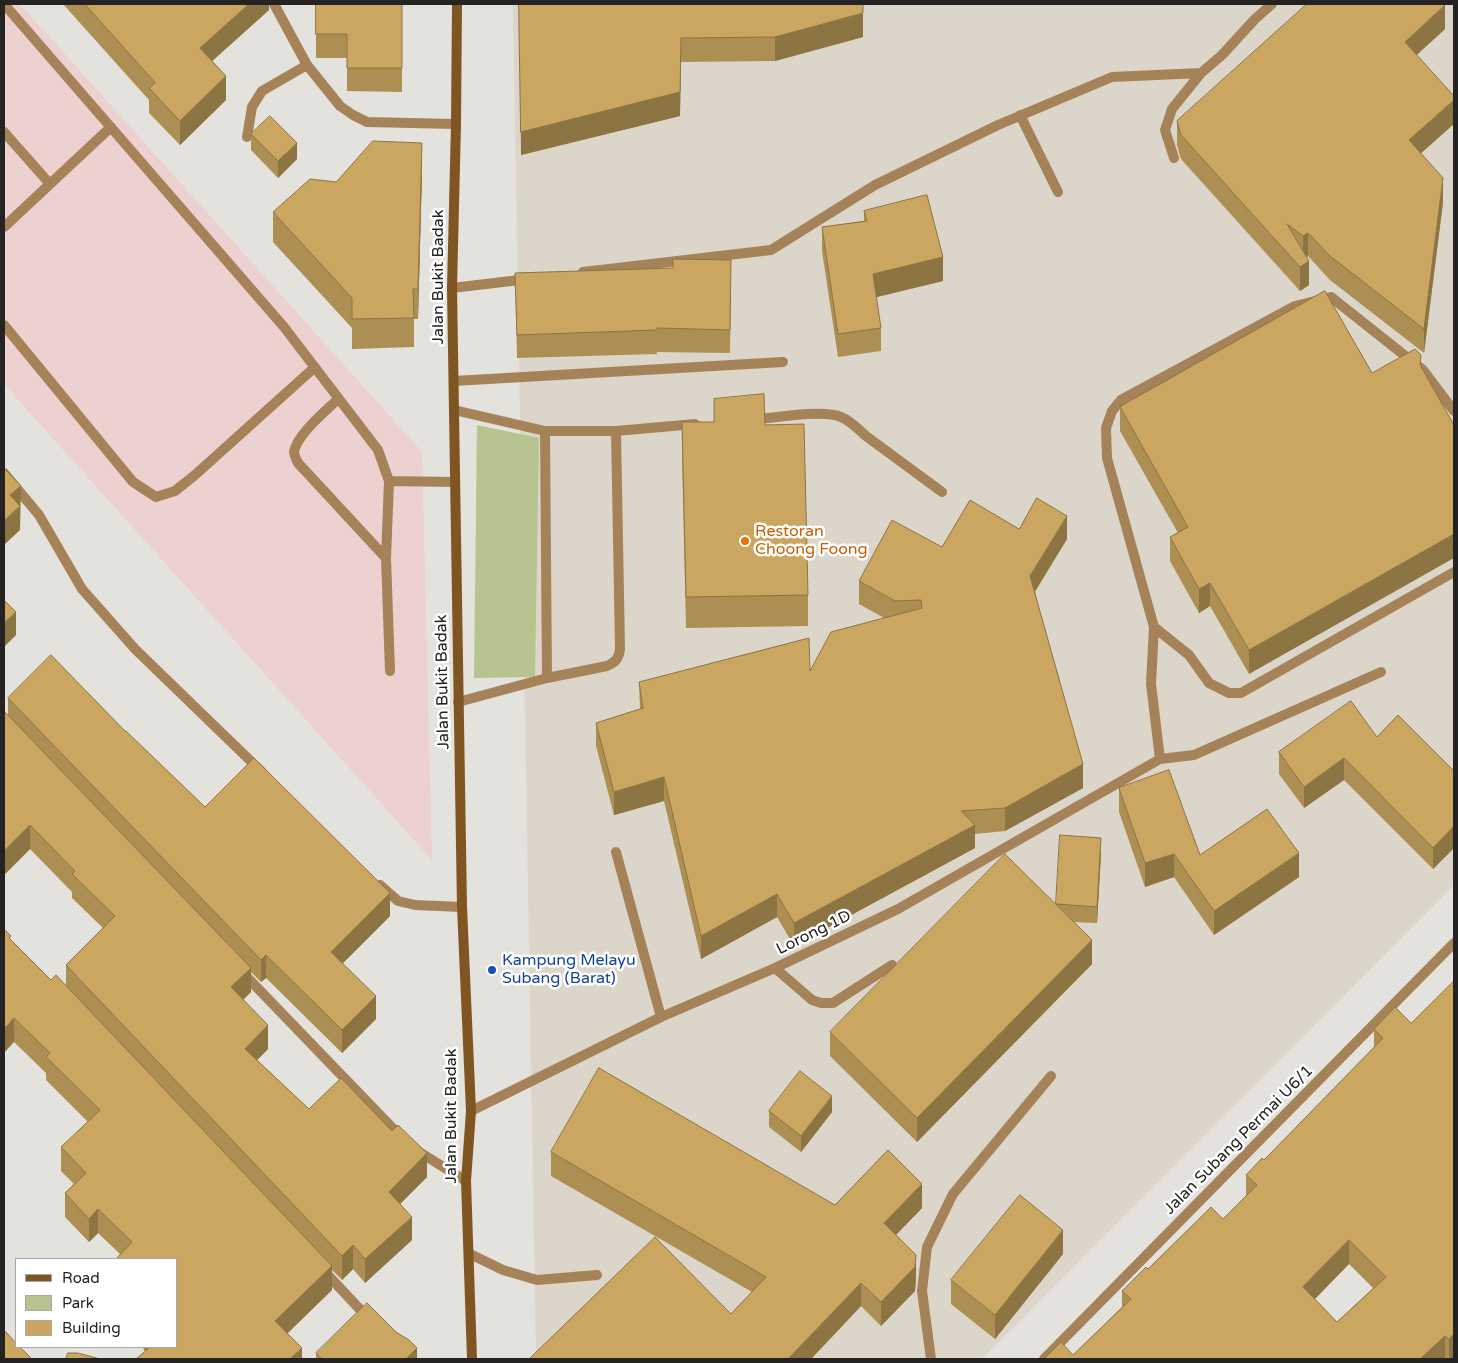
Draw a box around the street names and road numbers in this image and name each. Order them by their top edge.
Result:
street label: Jalan Bukit Badak [429,210,449,344]
street label: Jalan Bukit Badak [432,614,454,750]
street label: Lorong 1D [774,907,854,959]
street label: Jalan Bukit Badak [442,1049,462,1183]
street label: Jalan Subang Permai U6/1 [1161,1062,1317,1218]

